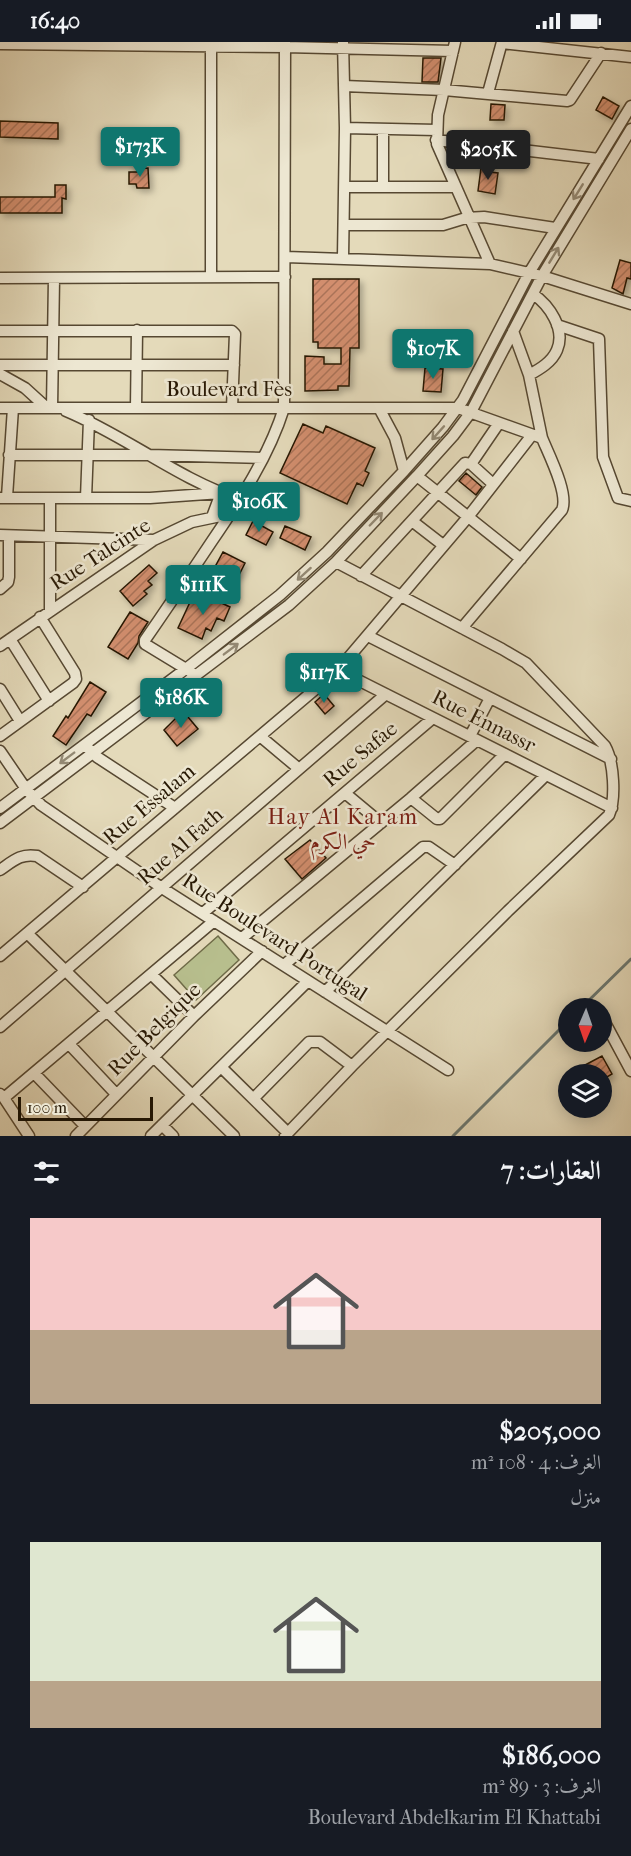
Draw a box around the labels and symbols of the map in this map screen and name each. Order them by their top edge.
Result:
pin: $173K [98,127,182,178]
pin: $205K [446,130,530,181]
one-way arrow [571,183,583,200]
one-way arrow [549,247,561,264]
pin: $107K [391,329,475,380]
street label: Boulevard Fès [166,377,292,401]
one-way arrow [432,425,445,441]
pin: $106K [217,482,301,533]
one-way arrow [369,512,383,527]
street label: Rue Talcinte [45,513,155,595]
pin: $111K [161,565,245,616]
one-way arrow [297,567,312,581]
one-way arrow [223,643,239,656]
pin: $117K [282,653,366,704]
pin: $186K [139,678,223,729]
street label: Rue Ennassr [428,685,540,757]
street label: Rue Safae [318,716,402,792]
one-way arrow [60,752,76,764]
street label: Rue Essalam [98,758,200,849]
street label: Rue Al Fath [132,802,228,890]
district label: Hay Al Karam حي الكرم [268,804,418,861]
street label: Rue Boulevard Portugal [178,868,372,1006]
street label: Rue Belgique [102,977,206,1081]
north arrow [558,998,612,1052]
scale bar [18,1094,153,1122]

